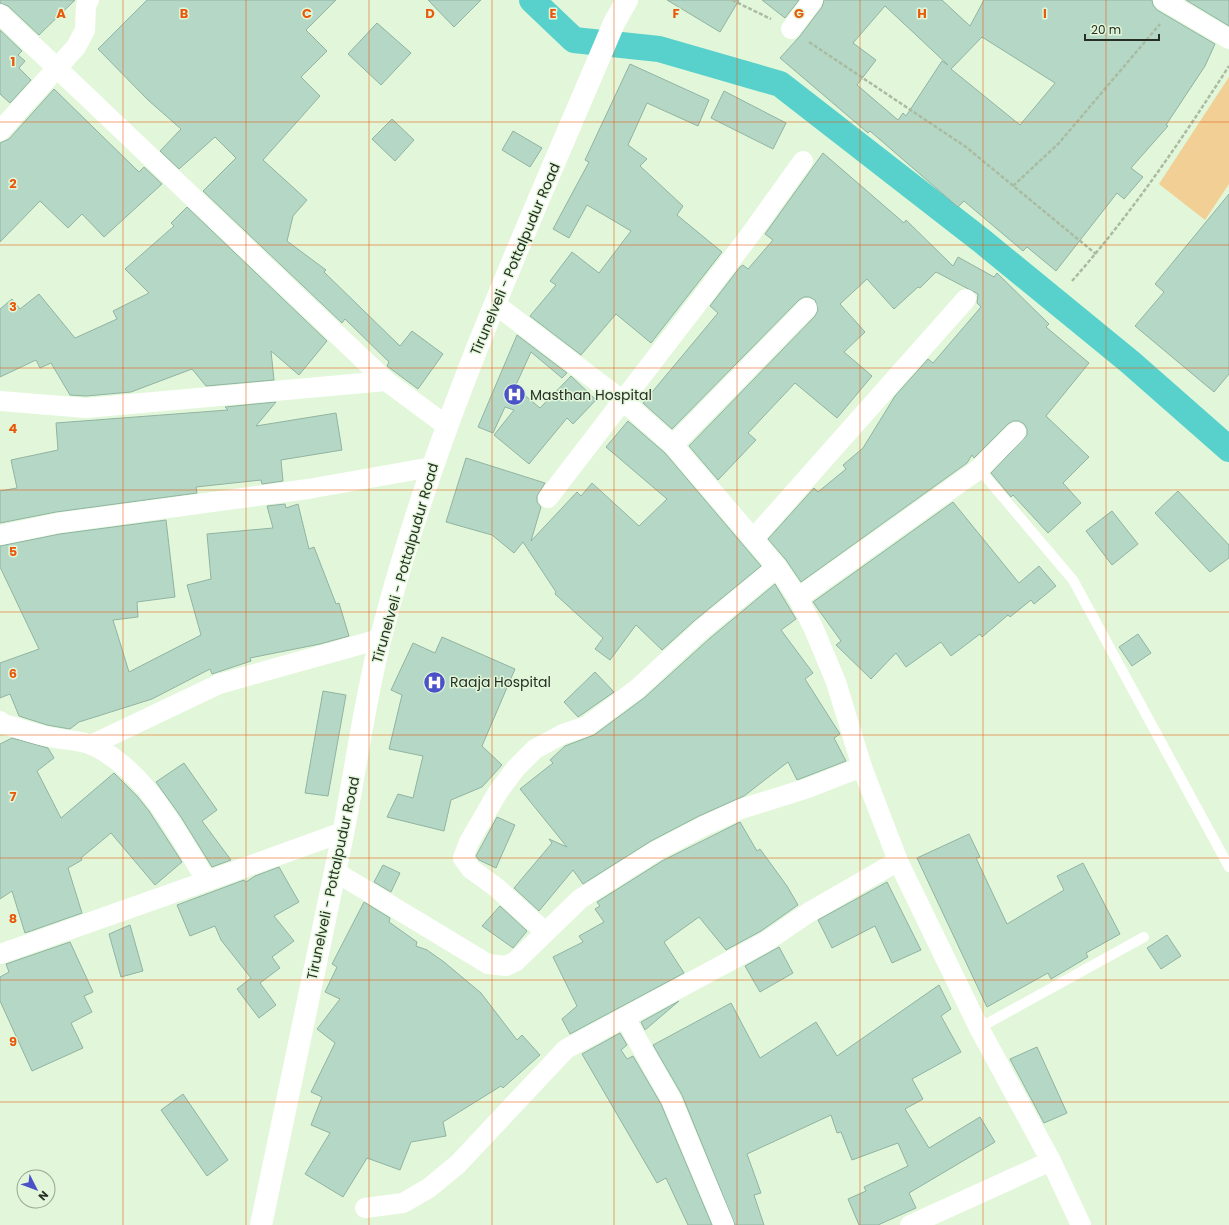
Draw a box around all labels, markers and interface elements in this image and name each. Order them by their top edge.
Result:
text: A [56,4,66,23]
text: B [180,4,189,23]
text: C [302,4,312,23]
text: D [425,4,435,23]
text: E [549,4,557,23]
text: F [672,4,680,23]
text: G [794,4,804,23]
text: H [917,4,927,23]
text: I [1043,4,1047,23]
scale bar [1085,16,1159,42]
text: 20 m [1091,21,1121,38]
text: 1 [11,52,15,71]
street label: Tirunelveli - Pottalpudur Road [465,160,565,358]
text: 2 [9,174,17,193]
text: 3 [9,297,17,316]
hospital icon: Masthan Hospital [501,382,527,408]
place label: Masthan Hospital [530,385,652,405]
text: 4 [9,419,18,438]
street label: Tirunelveli - Pottalpudur Road [367,461,443,665]
text: 5 [9,542,17,561]
text: 6 [9,664,17,683]
hospital icon: Raaja Hospital [422,669,448,695]
place label: Raaja Hospital [450,672,551,692]
street label: Tirunelveli - Pottalpudur Road [302,775,364,981]
text: 7 [10,787,17,806]
text: 8 [9,909,17,928]
text: 9 [9,1032,17,1051]
north arrow [16,1169,56,1209]
text: N [35,1187,52,1204]

